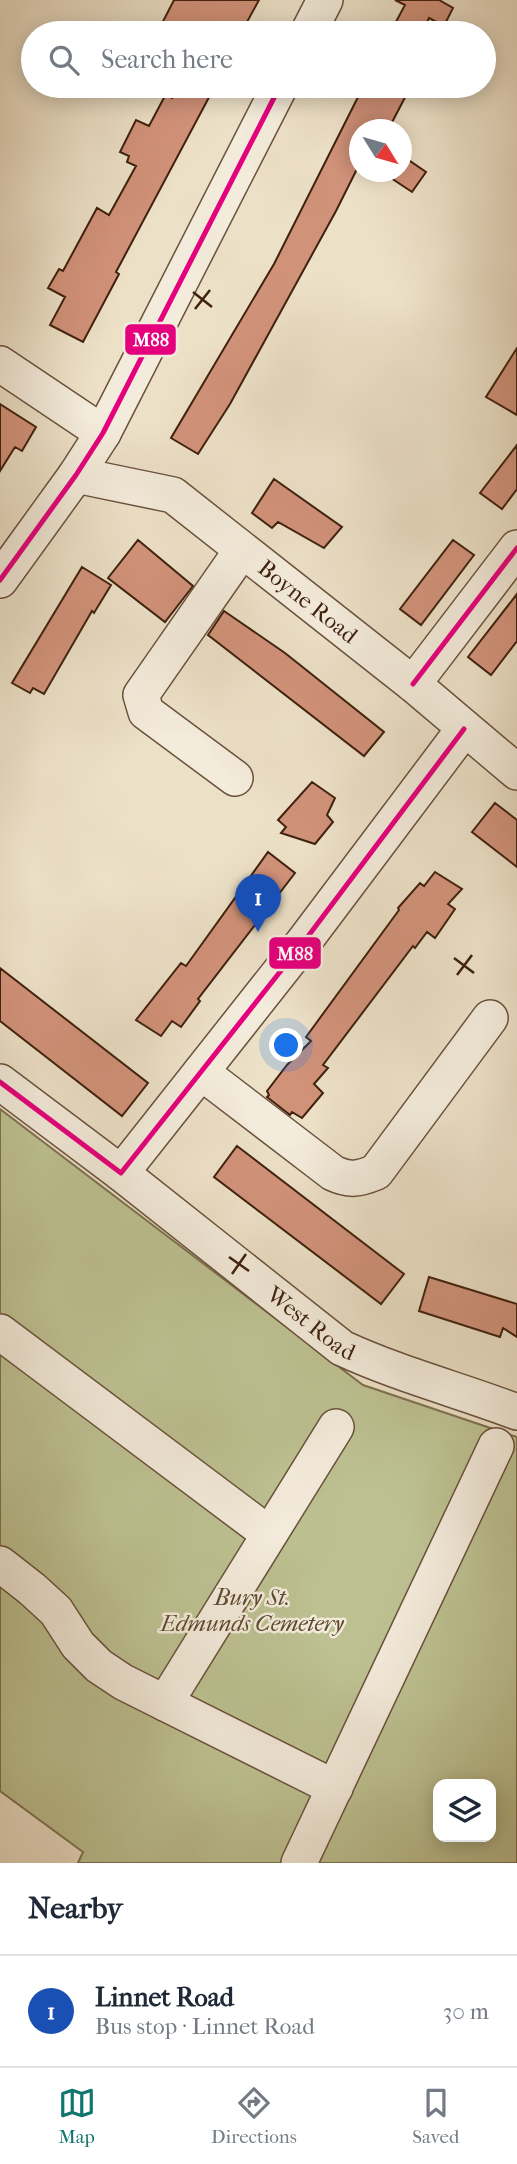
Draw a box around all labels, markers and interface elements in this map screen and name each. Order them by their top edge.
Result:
search box [21,21,496,98]
icon: search [45,41,83,79]
text: Search here [101,44,233,75]
north arrow [349,119,412,182]
line badge: M88 [124,323,177,356]
text: M88 [132,329,169,351]
street label: Boyne Road [253,554,363,649]
pin: 1 [235,874,281,932]
line badge: M88 [268,936,322,970]
text: M88 [276,943,313,965]
your location [269,1028,303,1062]
street label: West Road [260,1280,360,1366]
park label: Bury St. Edmunds Cemetery [158,1584,344,1637]
map controls [433,1779,496,1842]
button: layers [433,1779,496,1842]
text: Nearby [28,1891,123,1926]
text: Linnet Road [95,1982,234,2013]
text: 1 [47,1998,55,2025]
text: 30 m [443,1998,489,2025]
text: Bus stop · Linnet Road [95,2013,315,2040]
tab: Map [58,2084,96,2148]
tab: Directions [211,2084,297,2148]
tab: Saved [412,2084,459,2148]

